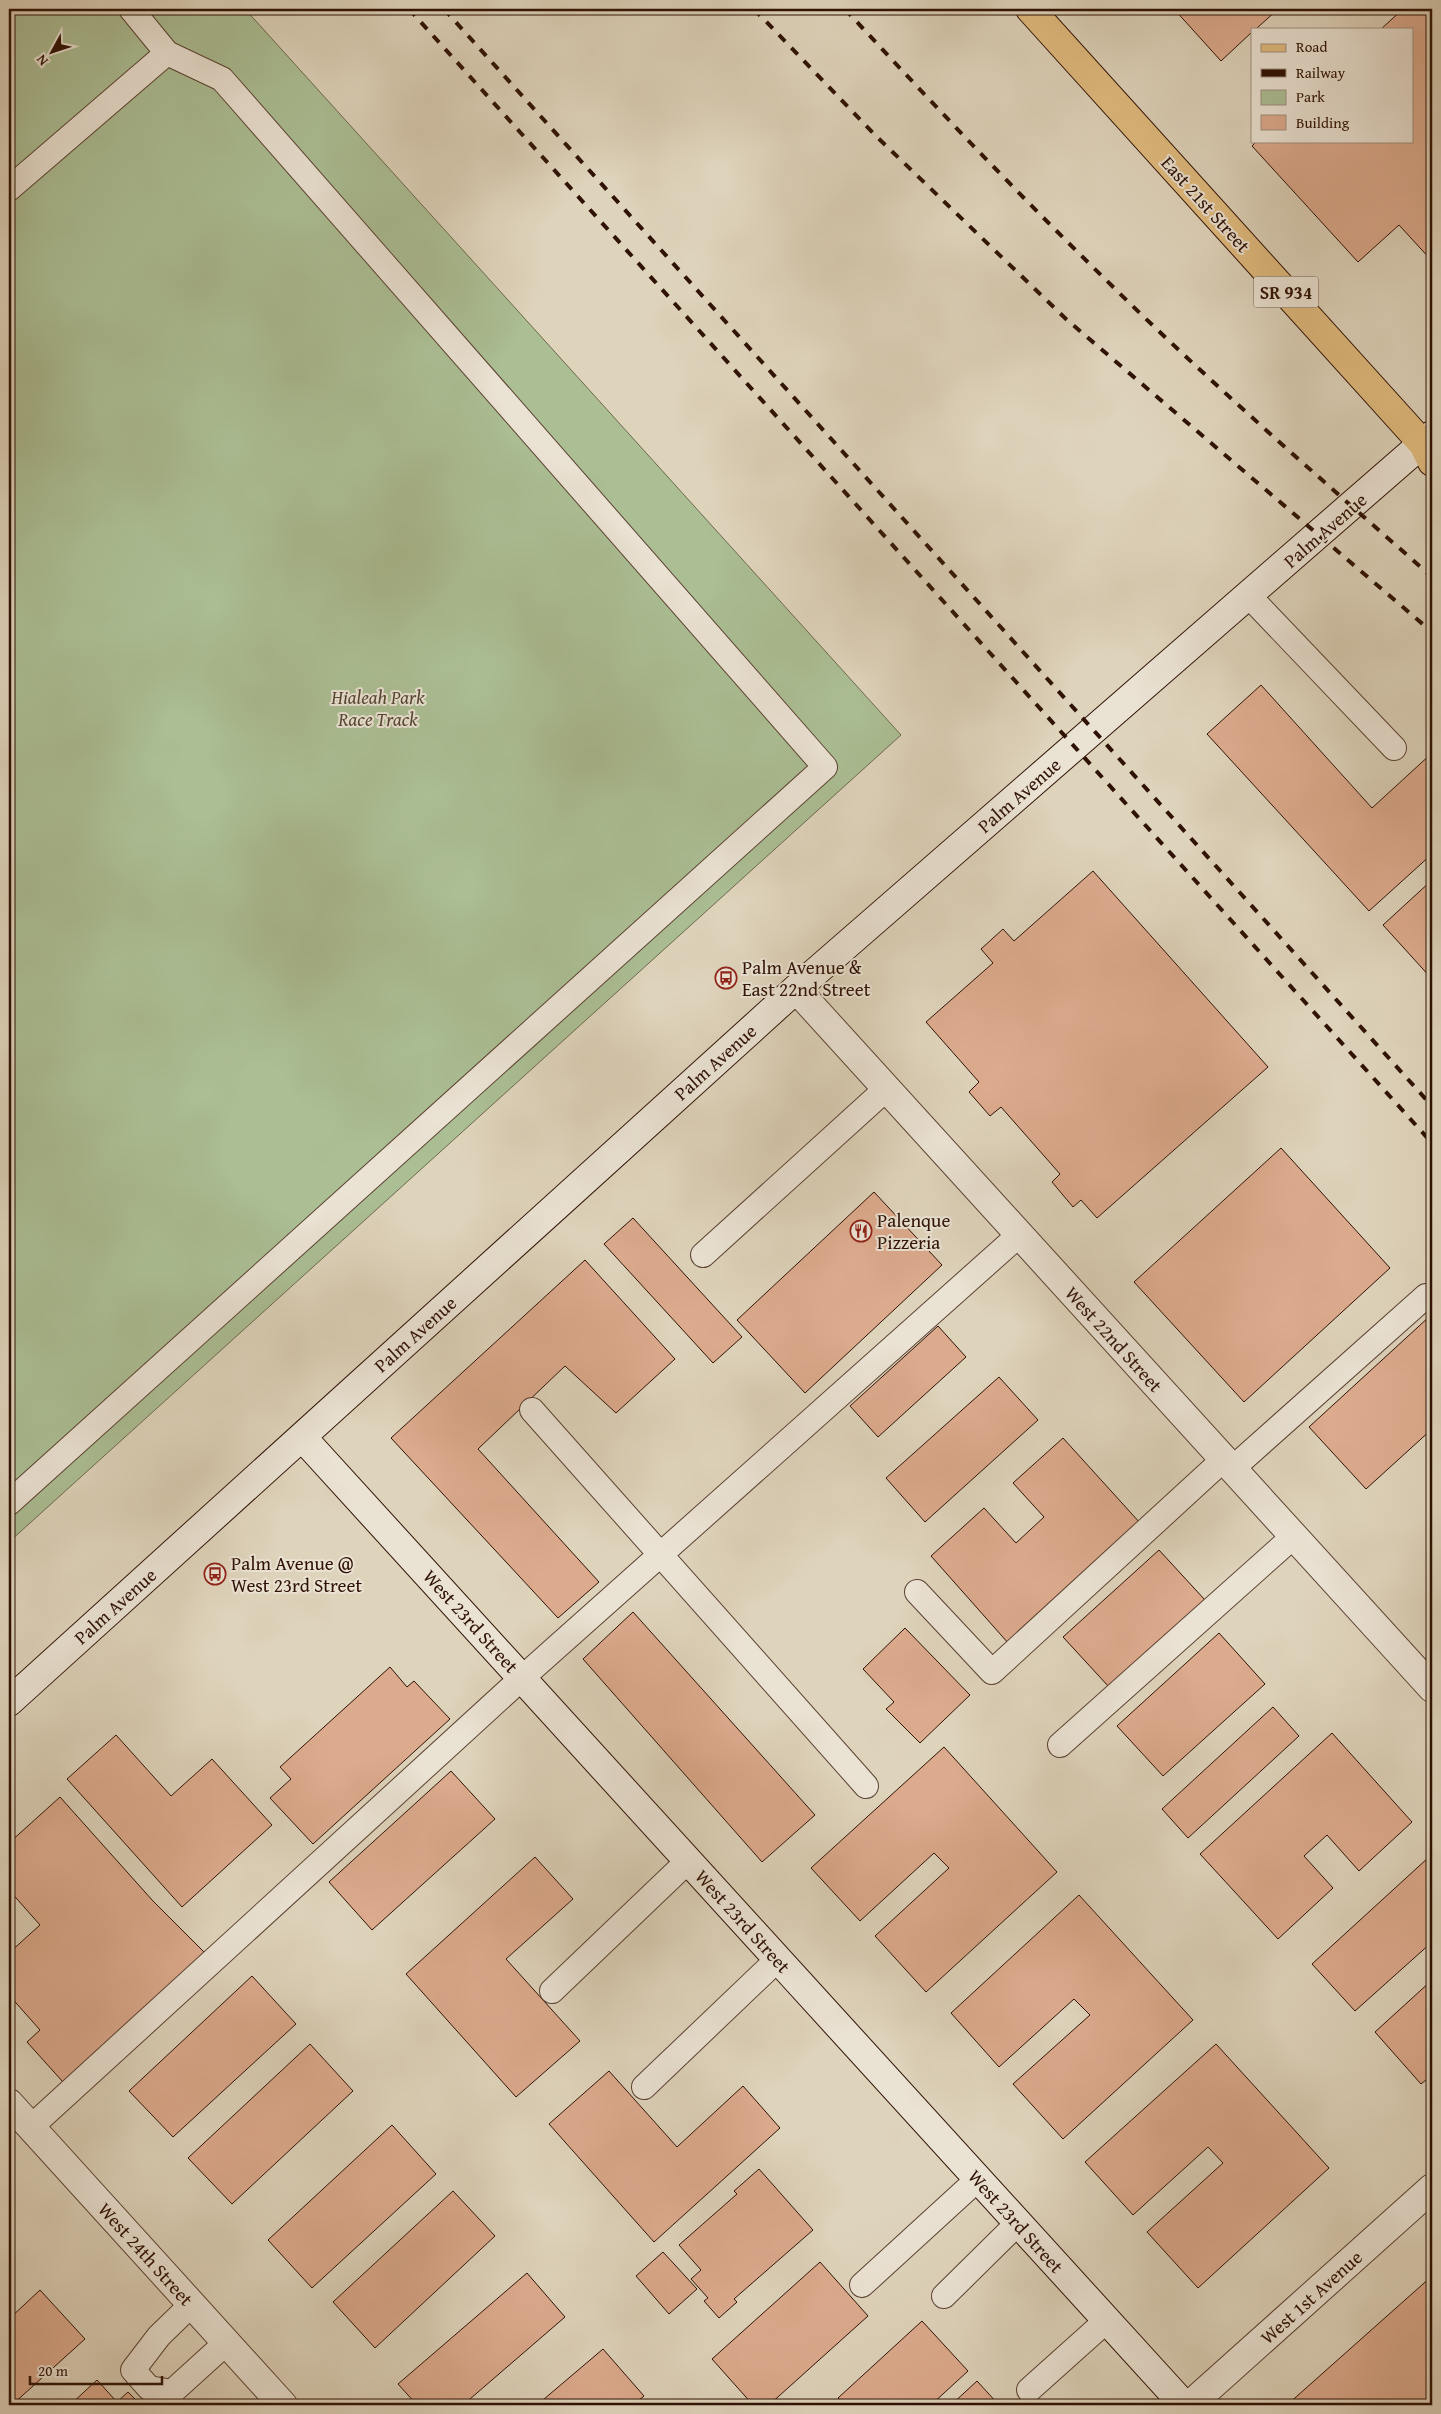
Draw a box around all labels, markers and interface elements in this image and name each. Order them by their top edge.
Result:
north arrow [28,28,78,78]
legend [1251,28,1414,142]
text: Road [1296,36,1327,57]
text: N [31,50,53,70]
text: Railway [1296,62,1346,83]
text: Park [1296,86,1325,107]
text: Building [1296,112,1350,133]
street label: East 21st Street [1155,149,1257,259]
road number: SR 934 [1254,276,1318,308]
street label: Palm Avenue [1277,486,1373,574]
park label: Hialeah Park Race Track [330,683,425,733]
street label: Palm Avenue [971,751,1067,839]
place label: Palm Avenue & East 22nd Street [742,953,871,1003]
bus stop icon: Palm Avenue & East 22nd Street [714,966,738,990]
street label: Palm Avenue [667,1017,763,1107]
place label: Palenque Pizzeria [877,1206,950,1256]
restaurant icon: Palenque Pizzeria [849,1219,873,1243]
street label: West 22nd Street [1059,1280,1169,1398]
street label: Palm Avenue [367,1289,463,1379]
place label: Palm Avenue @ West 23rd Street [231,1549,362,1599]
street label: Palm Avenue [67,1561,163,1651]
bus stop icon: Palm Avenue @ West 23rd Street [203,1562,227,1586]
street label: West 23rd Street [417,1563,525,1679]
street label: West 23rd Street [689,1863,797,1979]
street label: West 23rd Street [962,2163,1070,2279]
street label: West 24th Street [92,2196,200,2312]
street label: West 1st Avenue [1254,2243,1368,2350]
scale bar [30,2354,162,2386]
text: 20 m [38,2360,69,2381]

